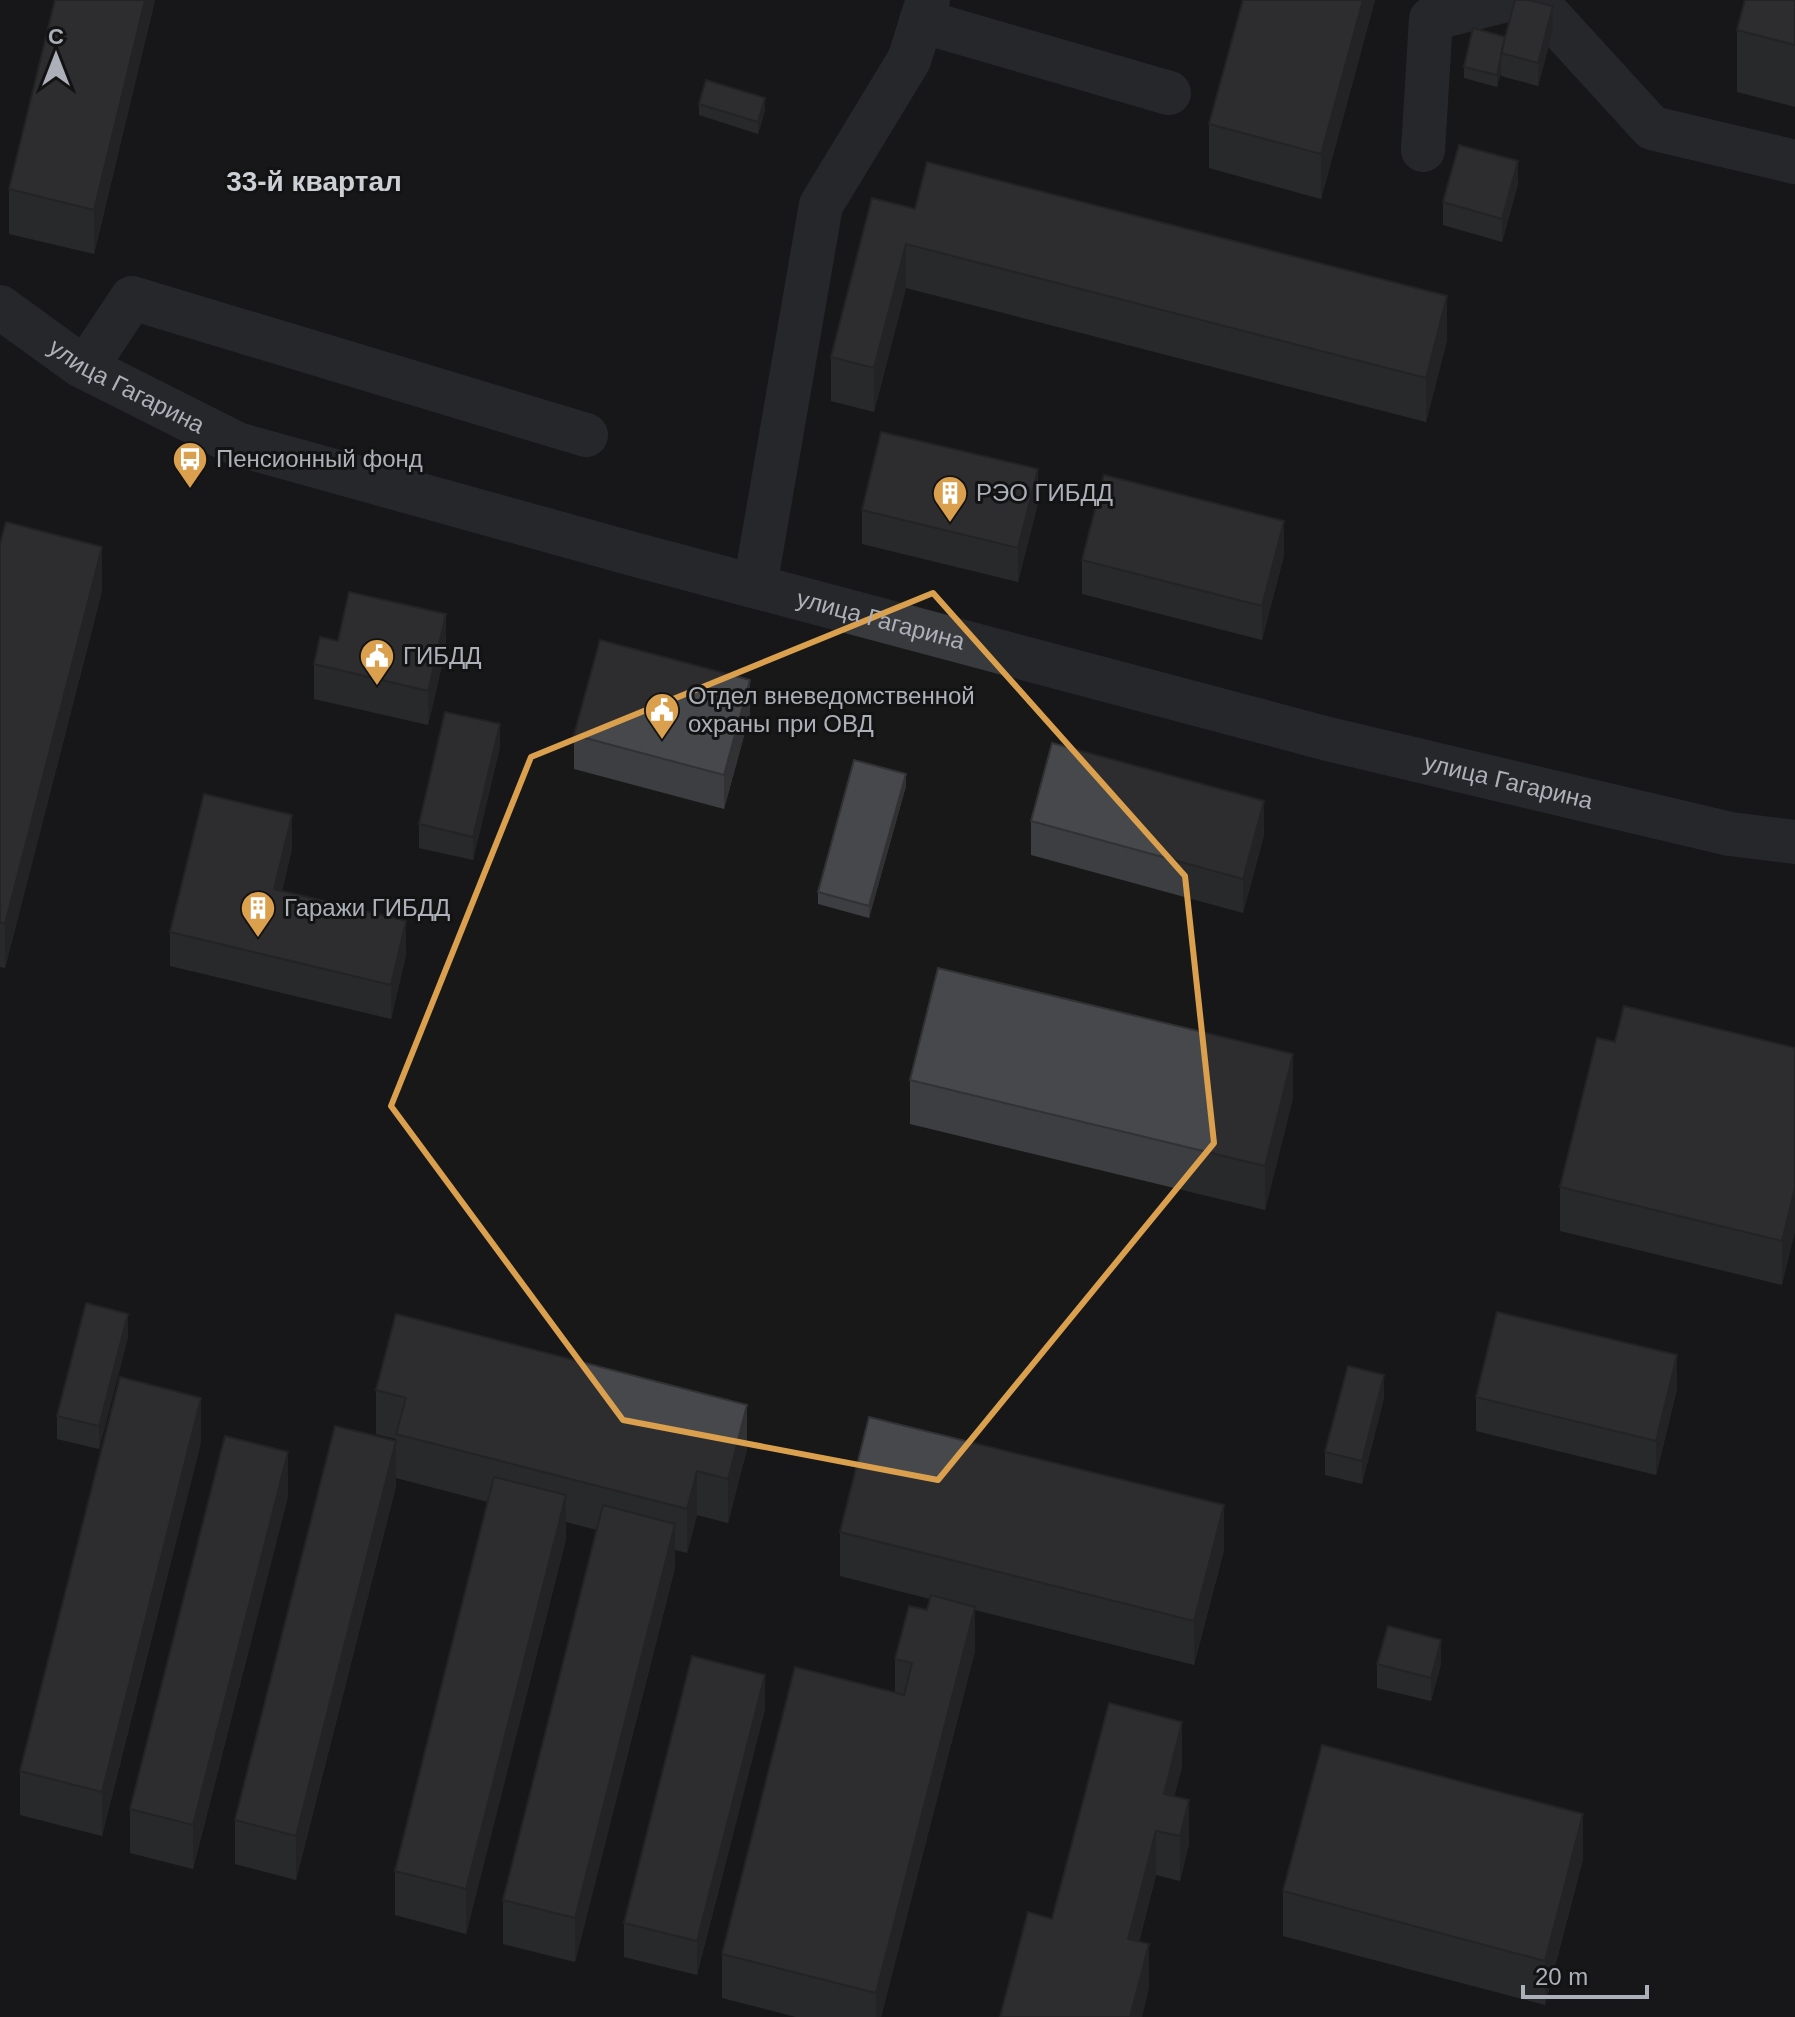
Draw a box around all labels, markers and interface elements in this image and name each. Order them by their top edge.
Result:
north arrow [16,16,96,96]
text: С [48,24,64,49]
district label: 33-й квартал [226,166,402,197]
street label: улица Гагарина [44,333,210,439]
bus stop icon: Пенсионный фонд [171,440,209,490]
place label: Пенсионный фонд [216,445,423,472]
building icon: РЭО ГИБДД [931,474,969,524]
place label: РЭО ГИБДД [976,479,1113,506]
street label: улица Гагарина [794,584,968,655]
public building icon: ГИБДД [358,637,396,687]
place label: ГИБДД [403,642,482,669]
place label: Отдел вневедомственной охраны при ОВД [688,682,975,737]
public building icon: Отдел вневедомственной охраны при ОВД [643,691,681,741]
street label: улица Гагарина [1421,748,1596,814]
building icon: Гаражи ГИБДД [239,889,277,939]
place label: Гаражи ГИБДД [284,894,450,921]
scale bar [1523,1949,1647,1999]
text: 20 m [1535,1963,1588,1990]

